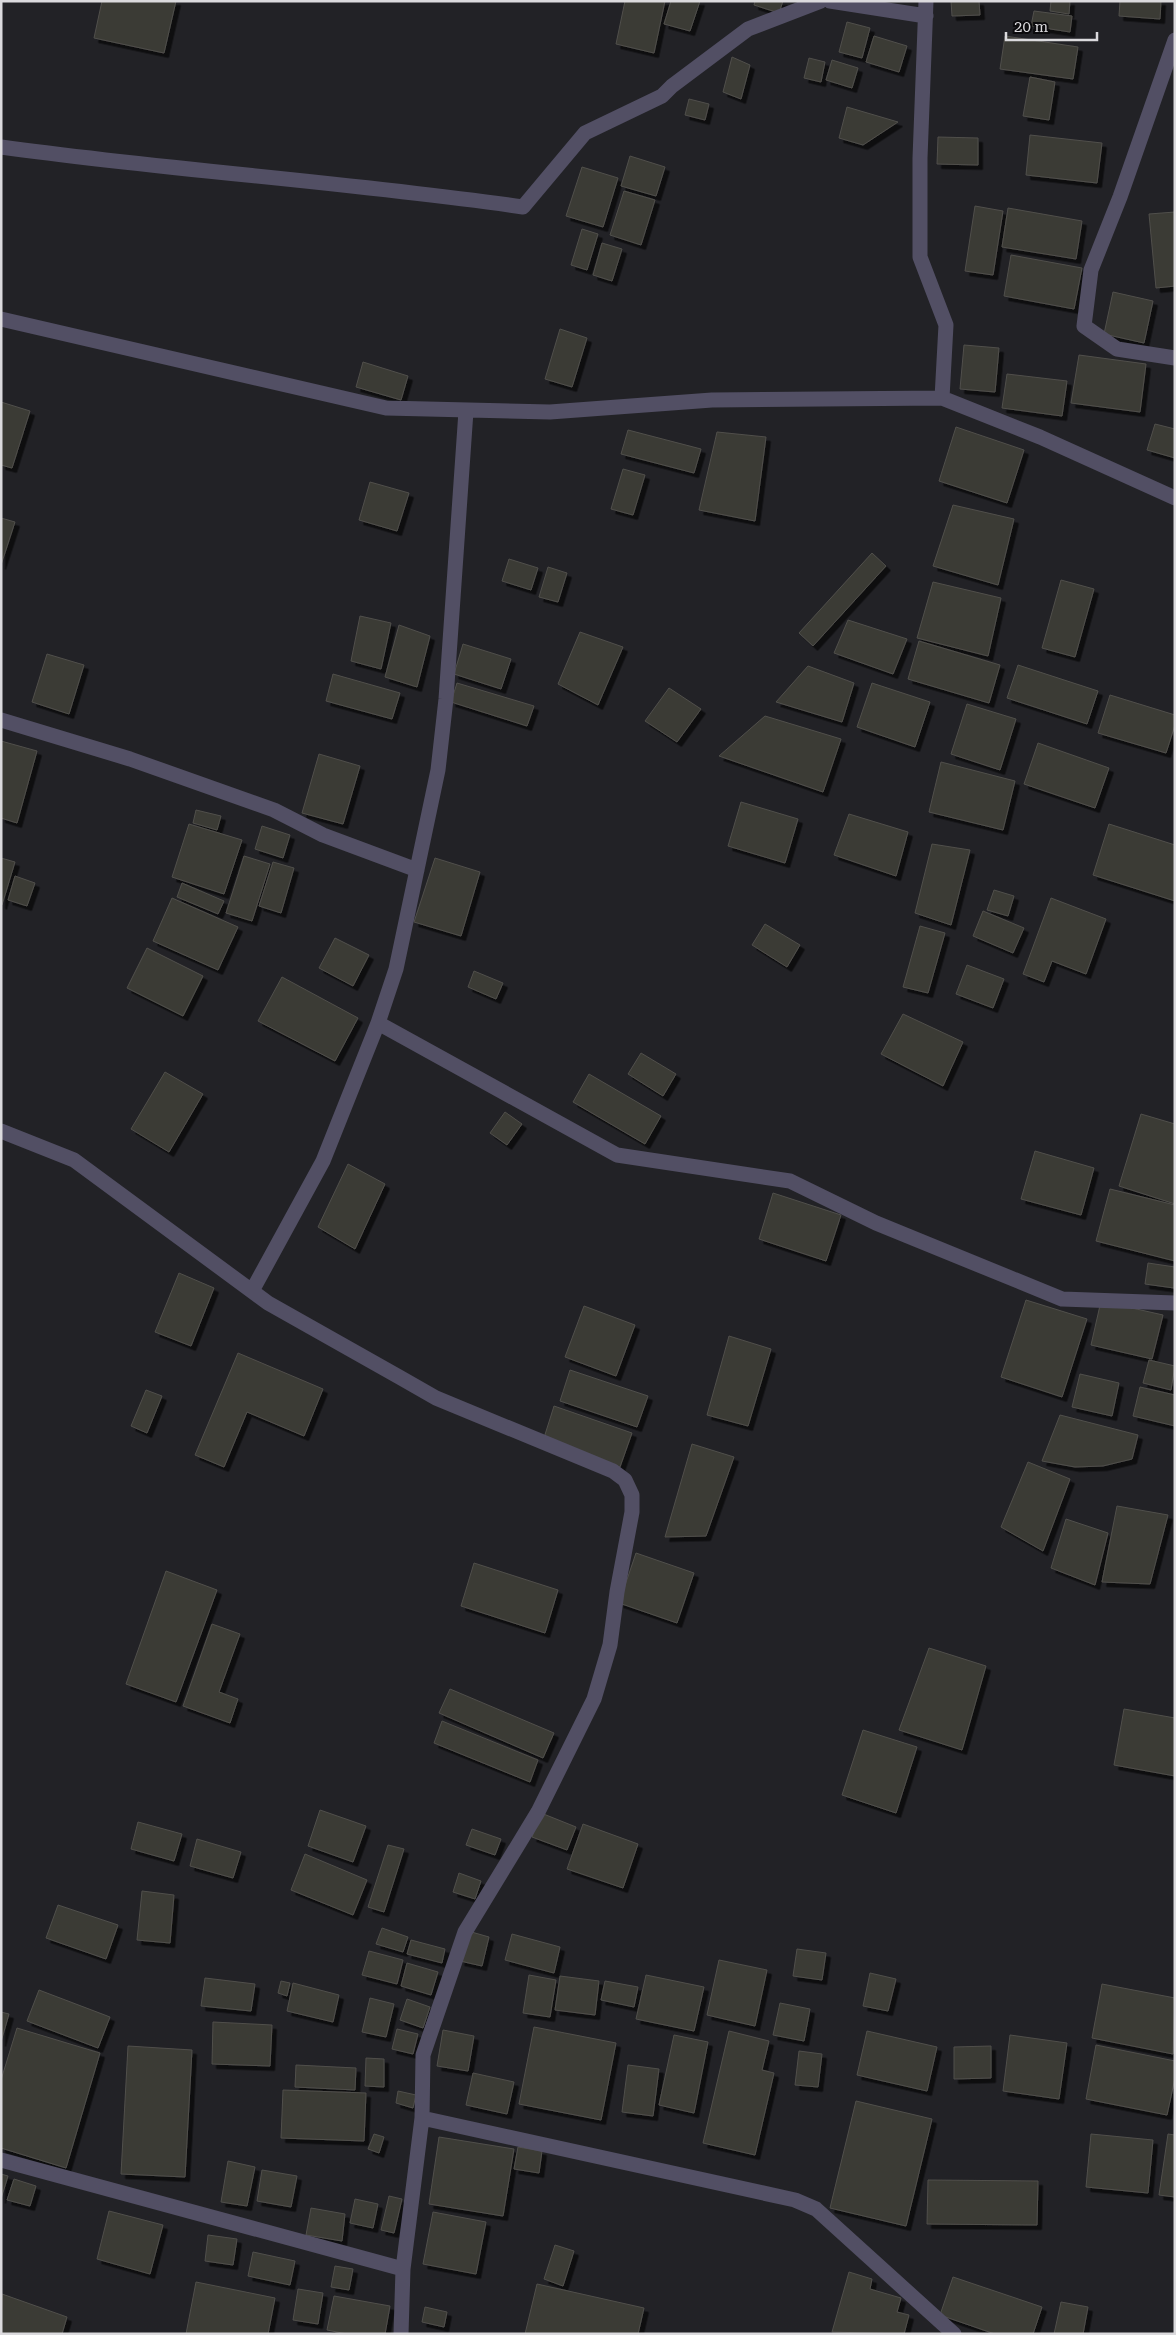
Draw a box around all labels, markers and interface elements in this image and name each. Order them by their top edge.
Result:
scale bar [1006,10,1097,42]
text: 20 m [1014,18,1049,36]

